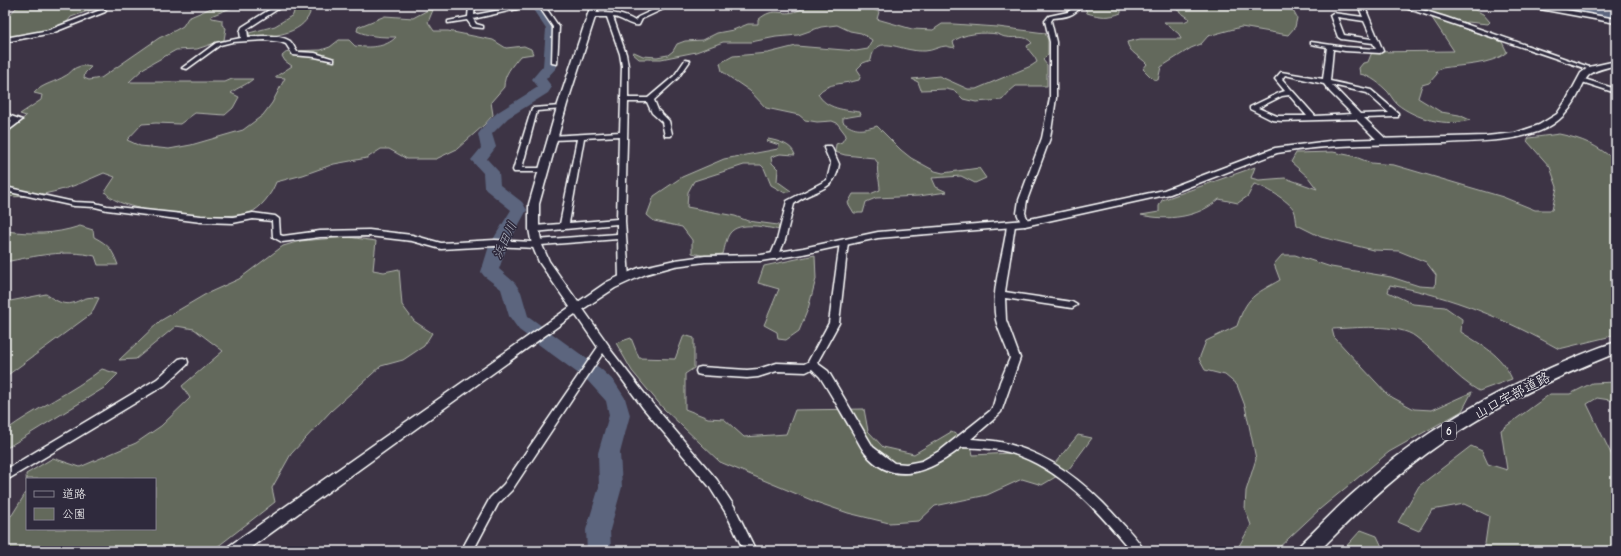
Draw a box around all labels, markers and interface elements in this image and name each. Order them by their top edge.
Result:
water label: 浜田川 [489,219,520,261]
street label: 山口宇部道路 [1471,368,1553,423]
road number: 6 [1442,422,1456,440]
legend [26,478,156,530]
text: 道路 [62,487,86,501]
text: 公園 [62,507,86,521]

